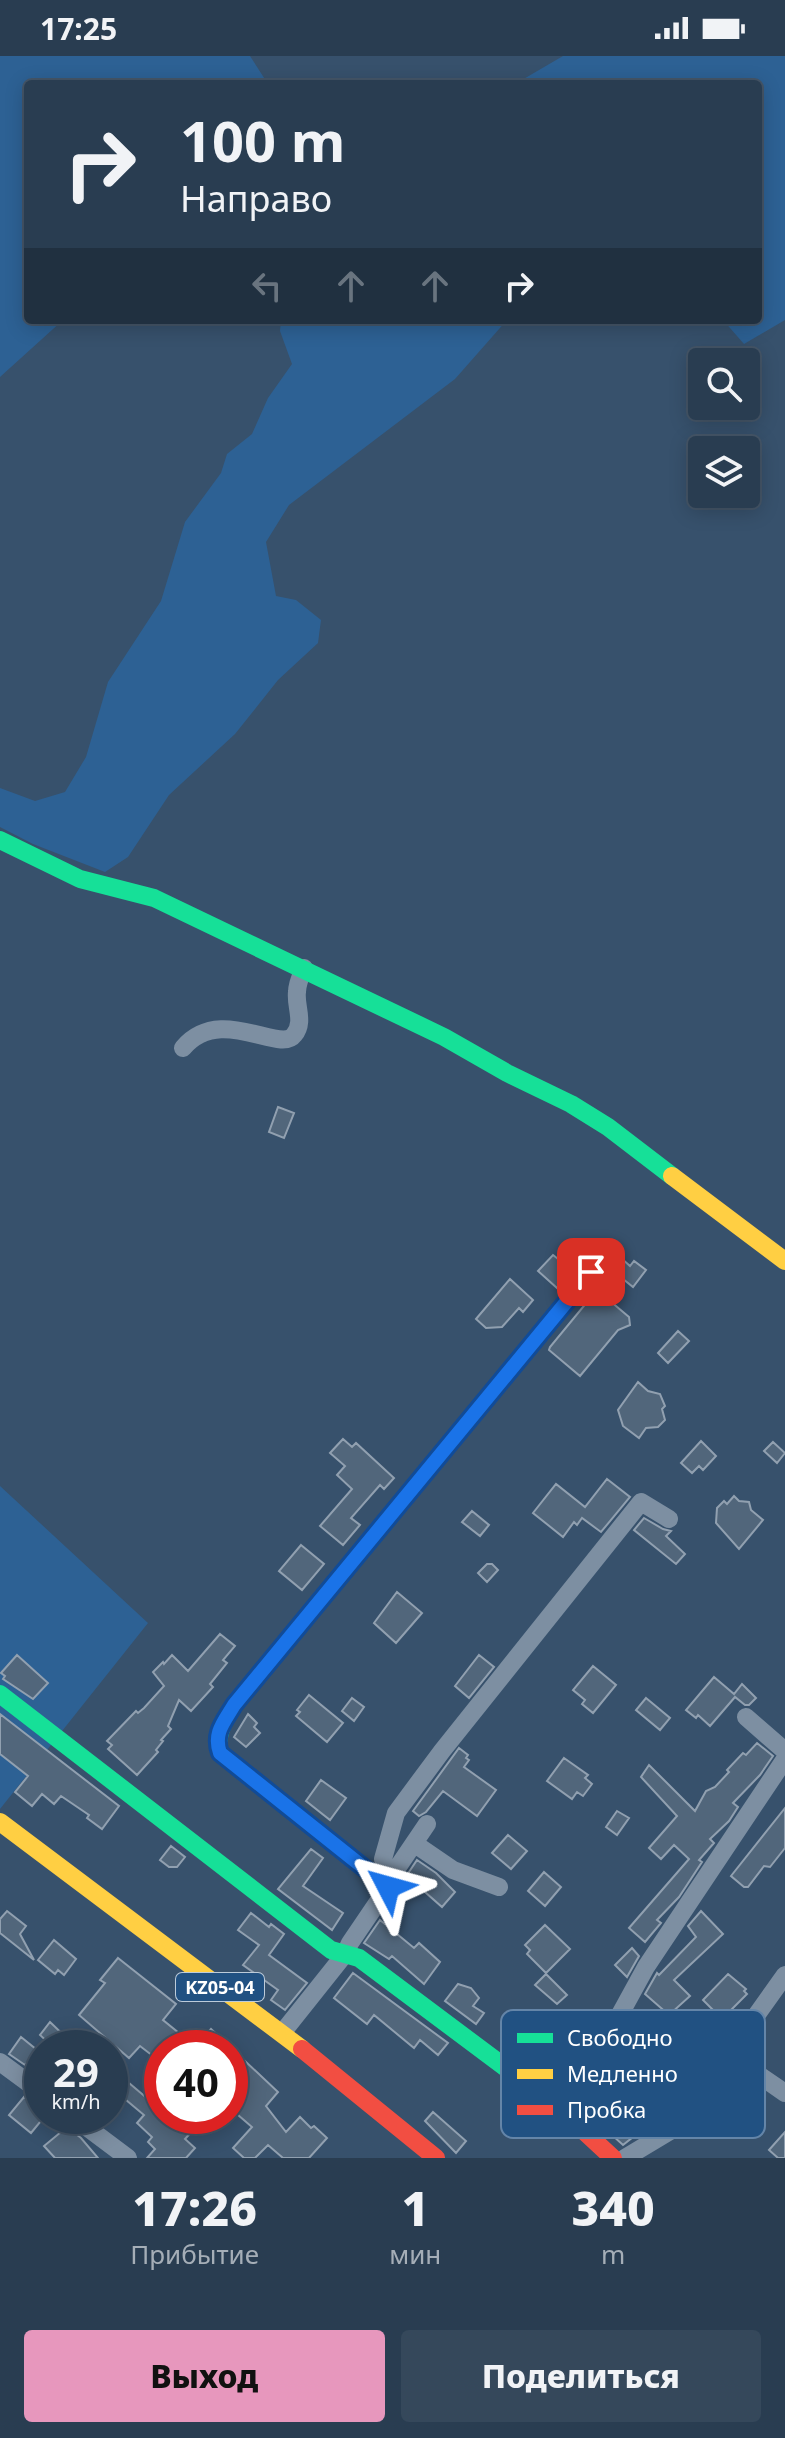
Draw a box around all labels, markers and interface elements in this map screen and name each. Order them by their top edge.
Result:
text: 17:25 [40,8,117,49]
text: 100 m [180,102,345,178]
icon: right [48,112,152,216]
text: Направо [180,174,332,223]
icon: left [245,264,289,308]
icon: ahead [329,264,373,308]
icon: ahead [413,264,457,308]
icon: right [497,264,541,308]
map controls [688,348,760,508]
button: search [688,348,760,420]
button: layers [688,436,760,508]
pin [557,1238,625,1306]
icon: arrive [569,1250,613,1294]
position arrow [346,1845,430,1929]
road number: KZ05-04 [176,1973,264,2001]
legend [501,2010,765,2138]
text: Свободно [567,2022,672,2052]
speed limit sign: 40 [144,2030,248,2134]
text: 29 [53,2044,99,2099]
text: Медленно [567,2058,678,2088]
text: km/h [51,2088,101,2115]
text: Пробка [567,2094,646,2124]
text: 17:26 [132,2175,257,2240]
text: 1 [401,2175,429,2240]
text: 340 [572,2175,655,2240]
text: Прибытие [130,2236,259,2272]
text: мин [389,2236,441,2272]
text: m [601,2236,625,2272]
button: Выход [24,2330,385,2422]
button: Поделиться [401,2330,761,2422]

